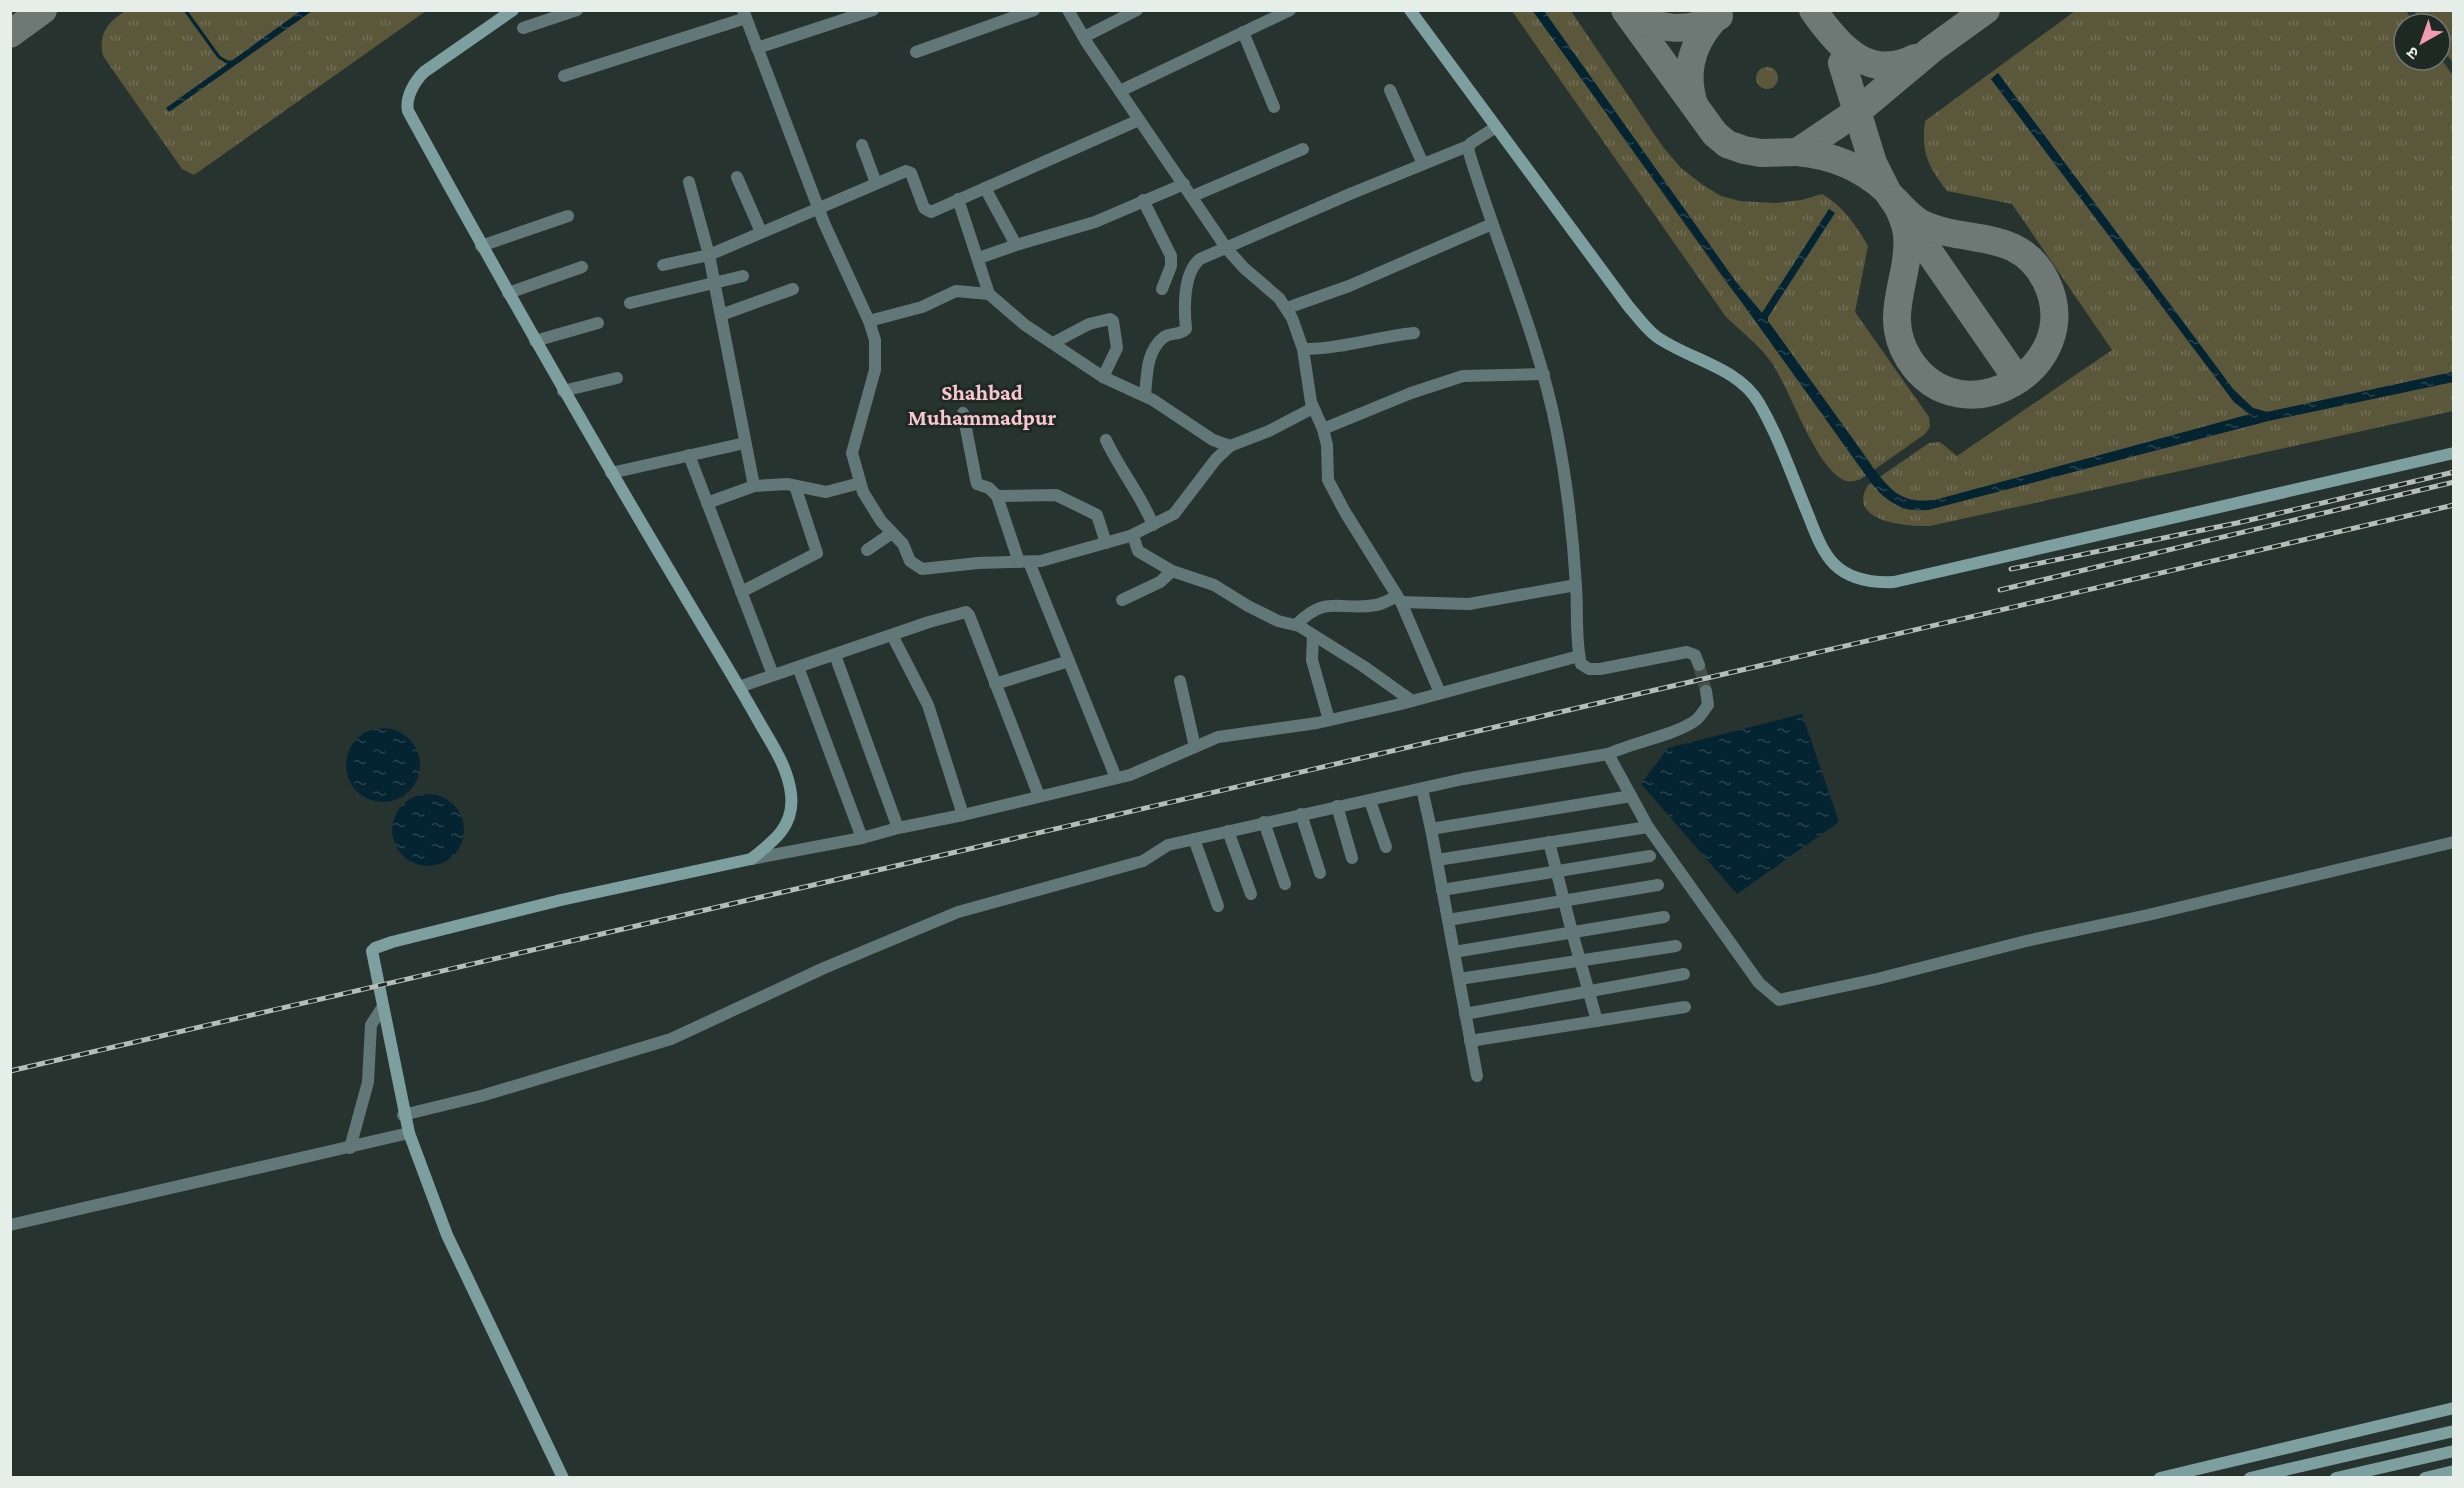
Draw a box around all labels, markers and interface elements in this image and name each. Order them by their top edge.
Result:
north arrow [2392,12,2452,72]
text: उ [2403,43,2422,63]
district label: Shahbad Muhammadpur [908,380,1056,430]

